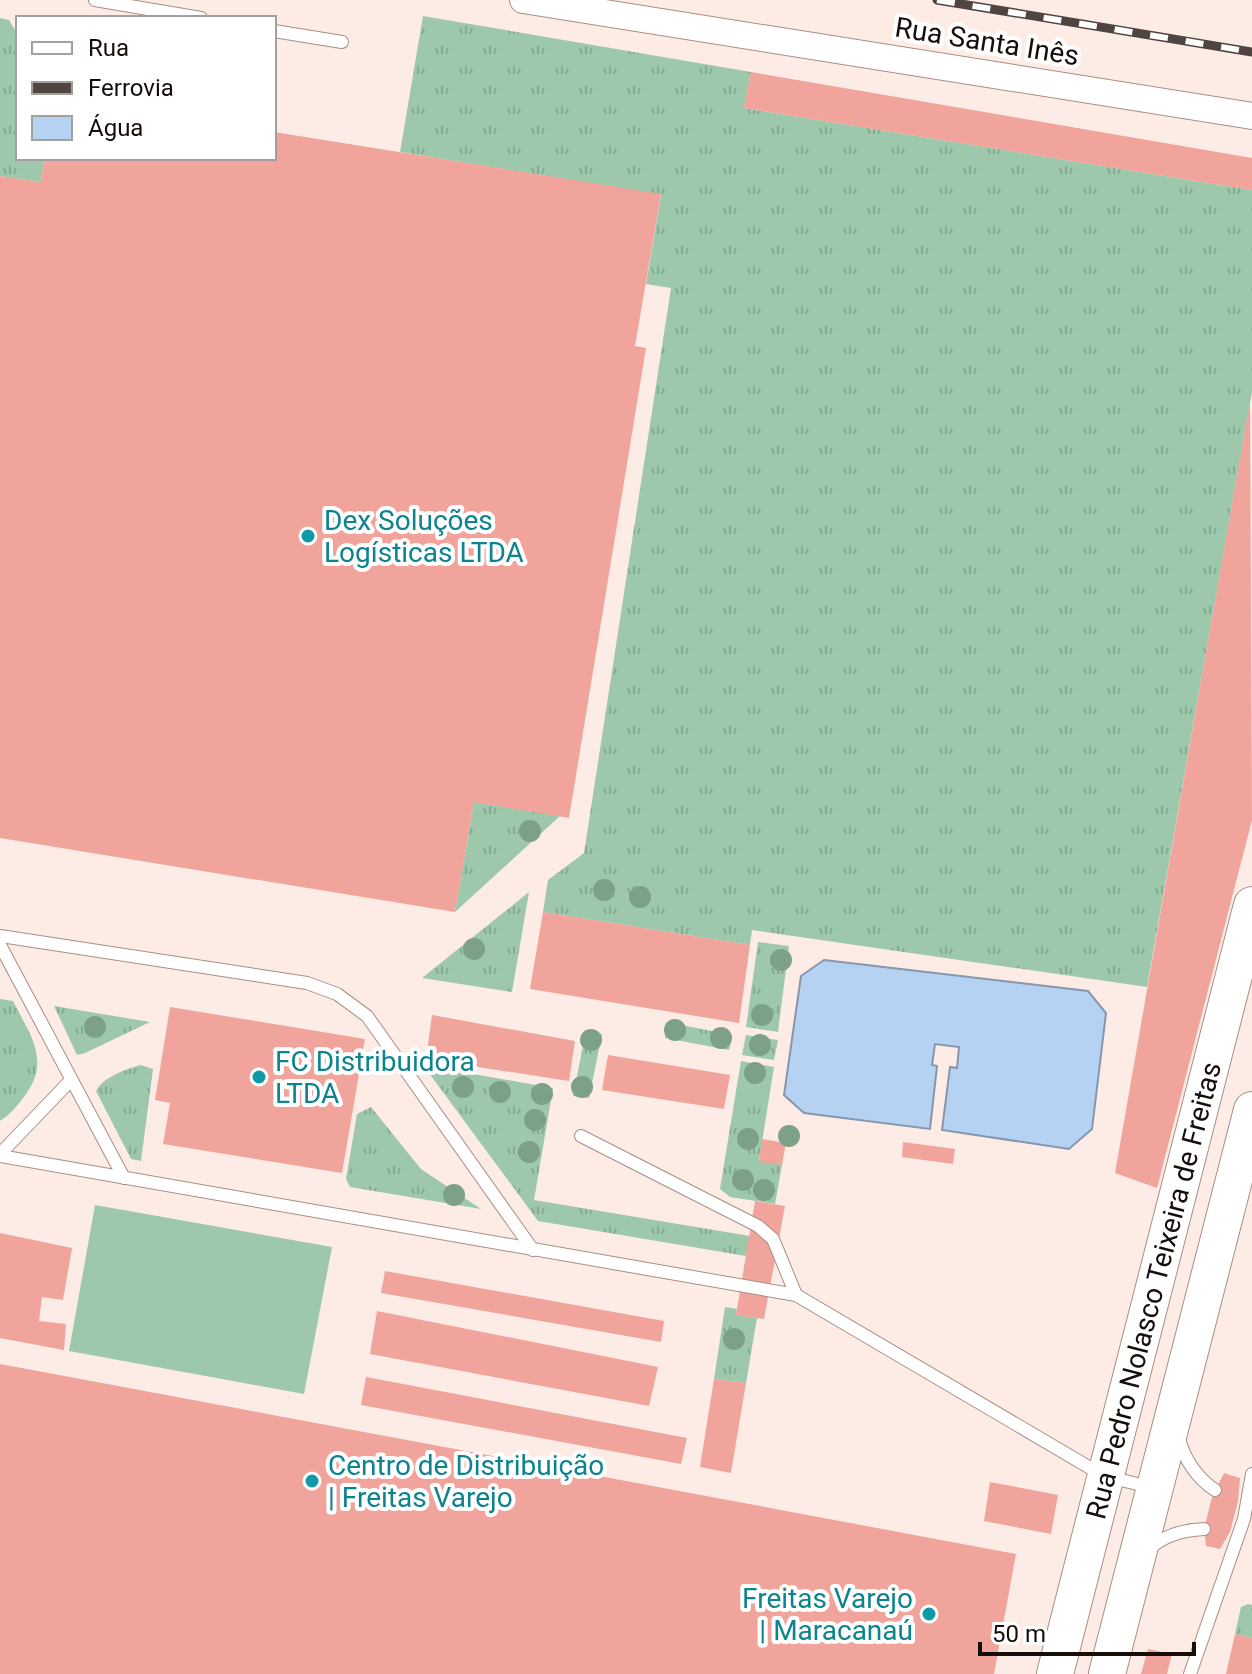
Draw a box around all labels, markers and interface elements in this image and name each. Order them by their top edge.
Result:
street label: Rua Santa Inês [893,11,1081,72]
legend [16,16,276,160]
text: Rua [88,34,129,62]
text: Ferrovia [88,74,174,102]
text: Água [88,114,143,142]
place label: Dex Soluções Logísticas LTDA [324,504,524,569]
marker: Dex Soluções Logísticas LTDA [299,527,317,545]
place label: FC Distribuidora LTDA [275,1045,475,1110]
street label: Rua Pedro Nolasco Teixeira de Freitas [1079,1058,1228,1523]
marker: FC Distribuidora LTDA [250,1068,268,1086]
place label: Centro de Distribuição | Freitas Varejo [328,1449,604,1514]
marker: Centro de Distribuição | Freitas Varejo [303,1472,321,1490]
place label: Freitas Varejo | Maracanaú [742,1582,913,1647]
marker: Freitas Varejo | Maracanaú [920,1605,938,1623]
scale bar [980,1606,1194,1656]
text: 50 m [992,1620,1046,1648]

